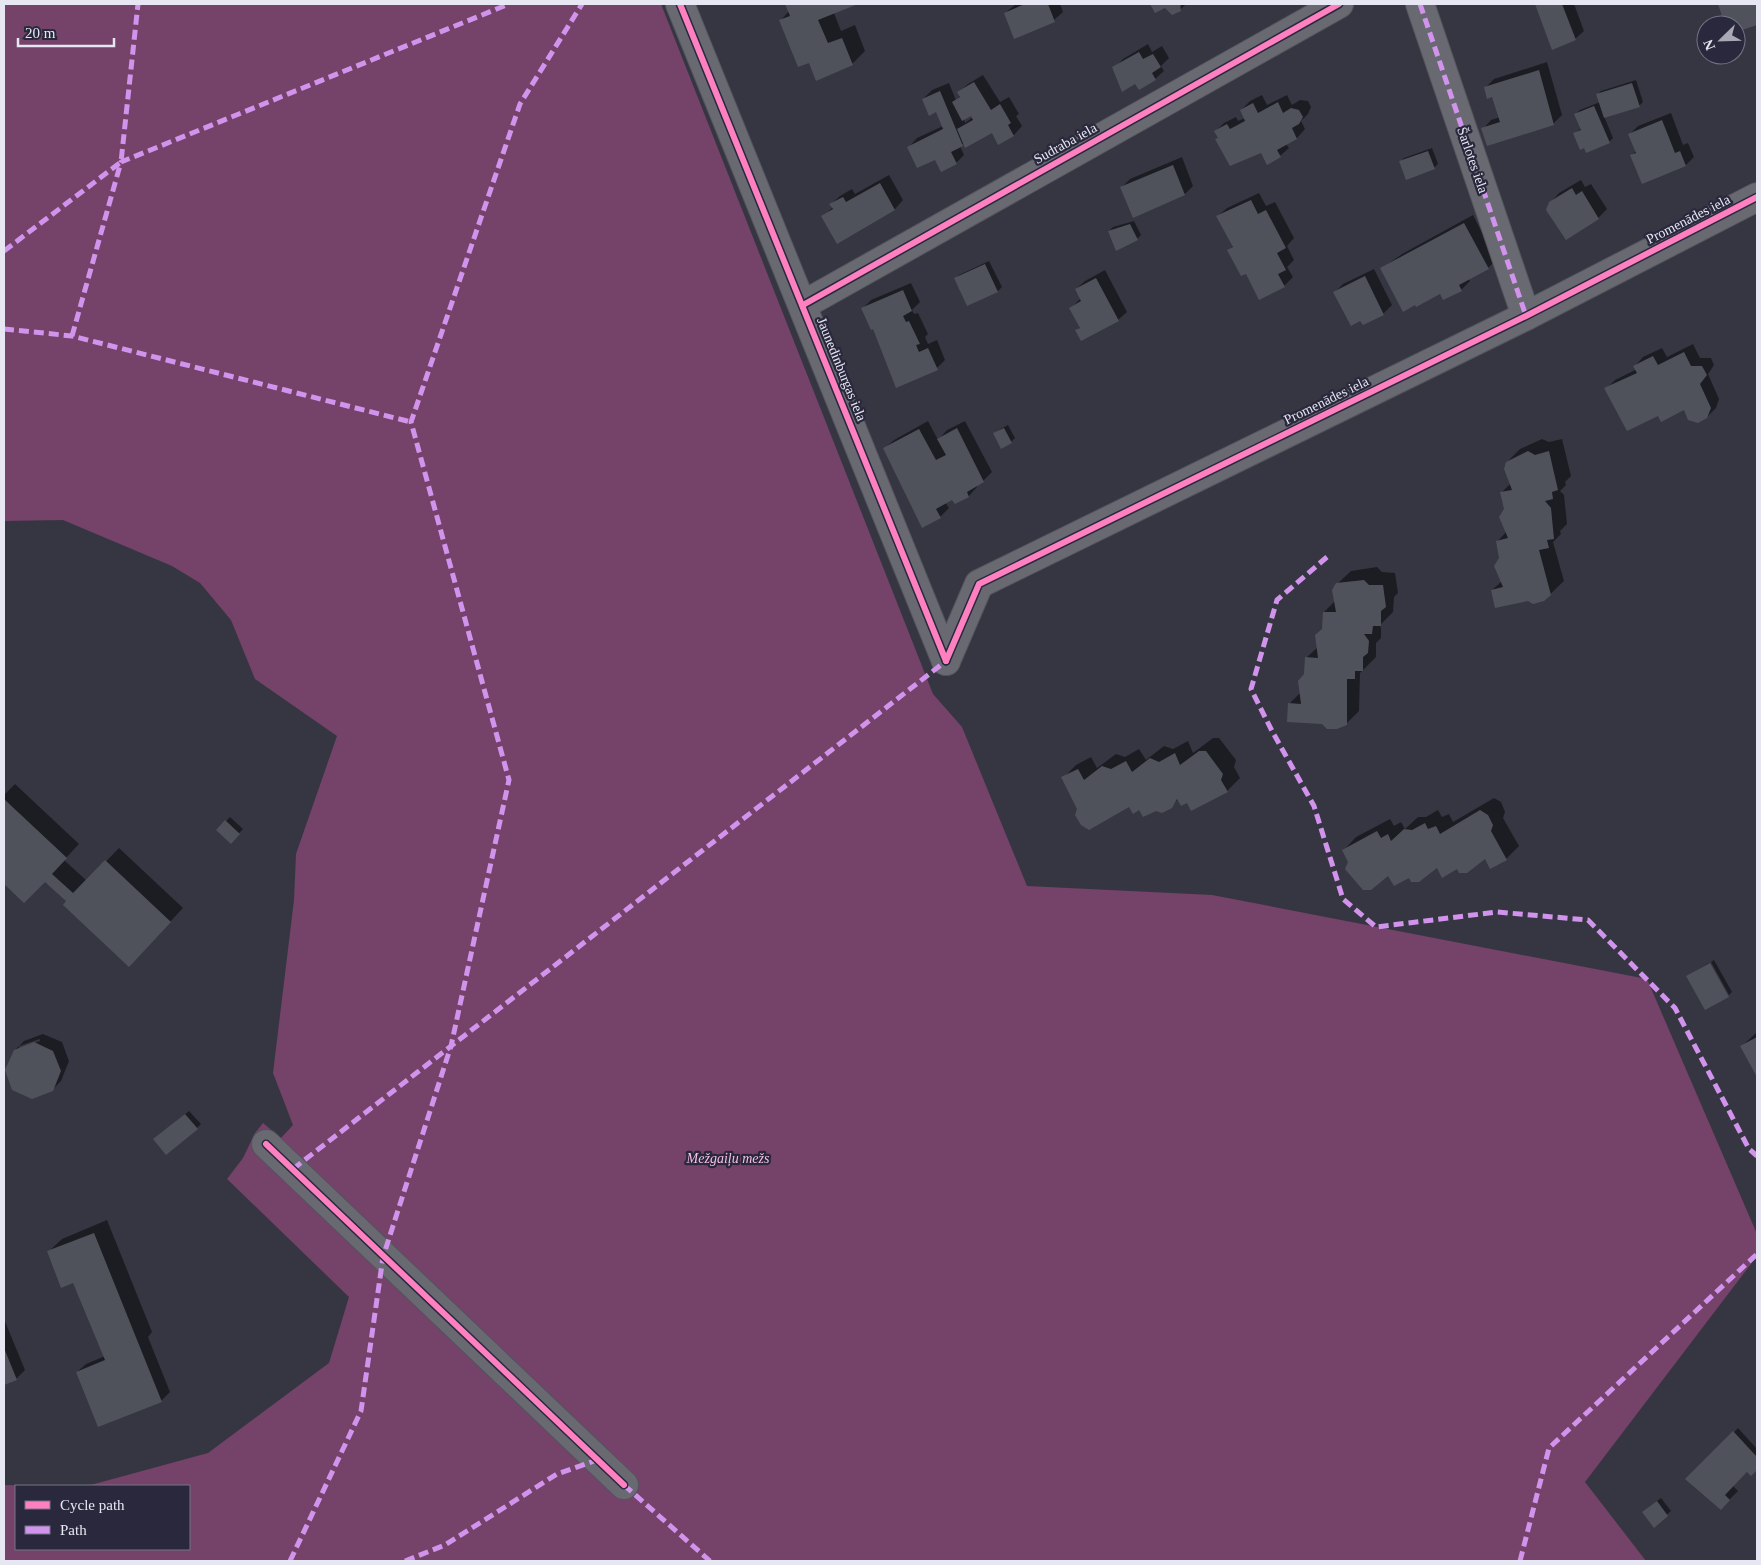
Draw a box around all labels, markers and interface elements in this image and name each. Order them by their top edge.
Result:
scale bar [18,15,114,47]
north arrow [1696,15,1746,65]
text: 20 m [25,25,56,41]
text: N [1701,37,1718,52]
street label: Sudraba iela [1031,120,1100,167]
street label: Šarlotes iela [1454,125,1492,196]
street label: Promenādes iela [1644,191,1733,247]
street label: Jaunedinburgas iela [814,315,869,424]
street label: Promenādes iela [1282,373,1372,427]
park label: Mežgaiļu mežs [686,1151,770,1167]
legend [15,1485,190,1550]
text: Cycle path [60,1497,125,1513]
text: Path [60,1522,87,1538]

